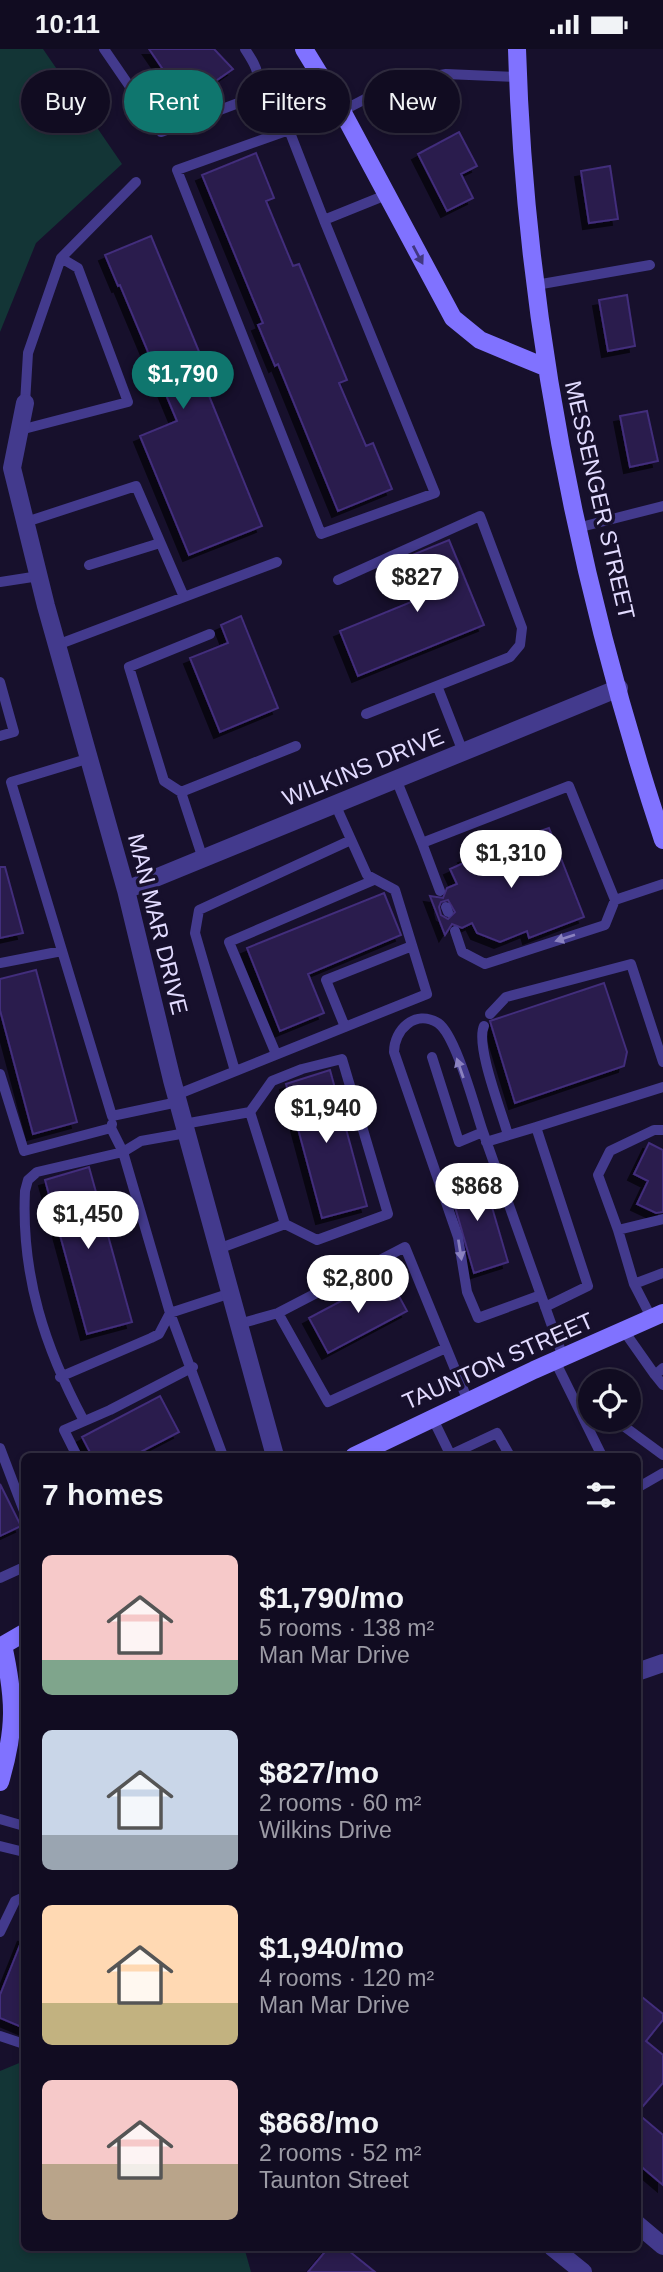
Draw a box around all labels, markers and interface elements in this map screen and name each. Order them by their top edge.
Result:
text: 10:11 [35,9,100,39]
chip: Buy [21,70,110,133]
chip: Rent [124,70,223,133]
chip: Filters [237,70,350,133]
chip: New [364,70,460,133]
one-way arrow [412,245,424,265]
pin: $1,790 [126,351,240,411]
text: $1,790 [148,361,218,387]
street label: MESSENGER STREET [560,378,640,622]
pin: $827 [376,554,458,614]
text: $827 [391,564,443,590]
street label: WILKINS DRIVE [279,723,447,811]
street label: MAN MAR DRIVE [123,831,193,1017]
pin: $1,310 [454,831,568,890]
text: $1,310 [476,840,546,866]
one-way arrow [555,933,576,944]
one-way arrow [454,1057,465,1078]
pin: $1,940 [269,1085,383,1145]
text: $1,940 [291,1095,361,1121]
pin: $868 [436,1163,518,1223]
text: $868 [451,1173,503,1199]
pin: $1,450 [31,1191,145,1251]
text: $1,450 [53,1201,123,1227]
one-way arrow [455,1240,466,1262]
pin: $2,800 [301,1255,415,1315]
text: $2,800 [323,1265,393,1291]
street label: TAUNTON STREET [399,1307,597,1415]
map controls [578,1369,641,1432]
button: locate [578,1369,641,1432]
icon: filters [582,1476,620,1514]
text: 7 homes [42,1478,164,1511]
text: $1,790/mo [259,1581,404,1614]
icon: home [98,1583,182,1667]
text: 5 rooms · 138 m² [259,1615,434,1641]
text: Man Mar Drive [259,1642,410,1668]
text: $827/mo [259,1756,379,1789]
icon: home [98,1758,182,1842]
text: 2 rooms · 60 m² [259,1790,421,1816]
text: Wilkins Drive [259,1817,392,1843]
text: $1,940/mo [259,1931,404,1964]
icon: home [98,1933,182,2017]
text: 4 rooms · 120 m² [259,1965,434,1991]
text: Man Mar Drive [259,1992,410,2018]
text: $868/mo [259,2106,379,2139]
icon: home [98,2108,182,2192]
text: 2 rooms · 52 m² [259,2140,421,2166]
text: Taunton Street [259,2167,409,2193]

